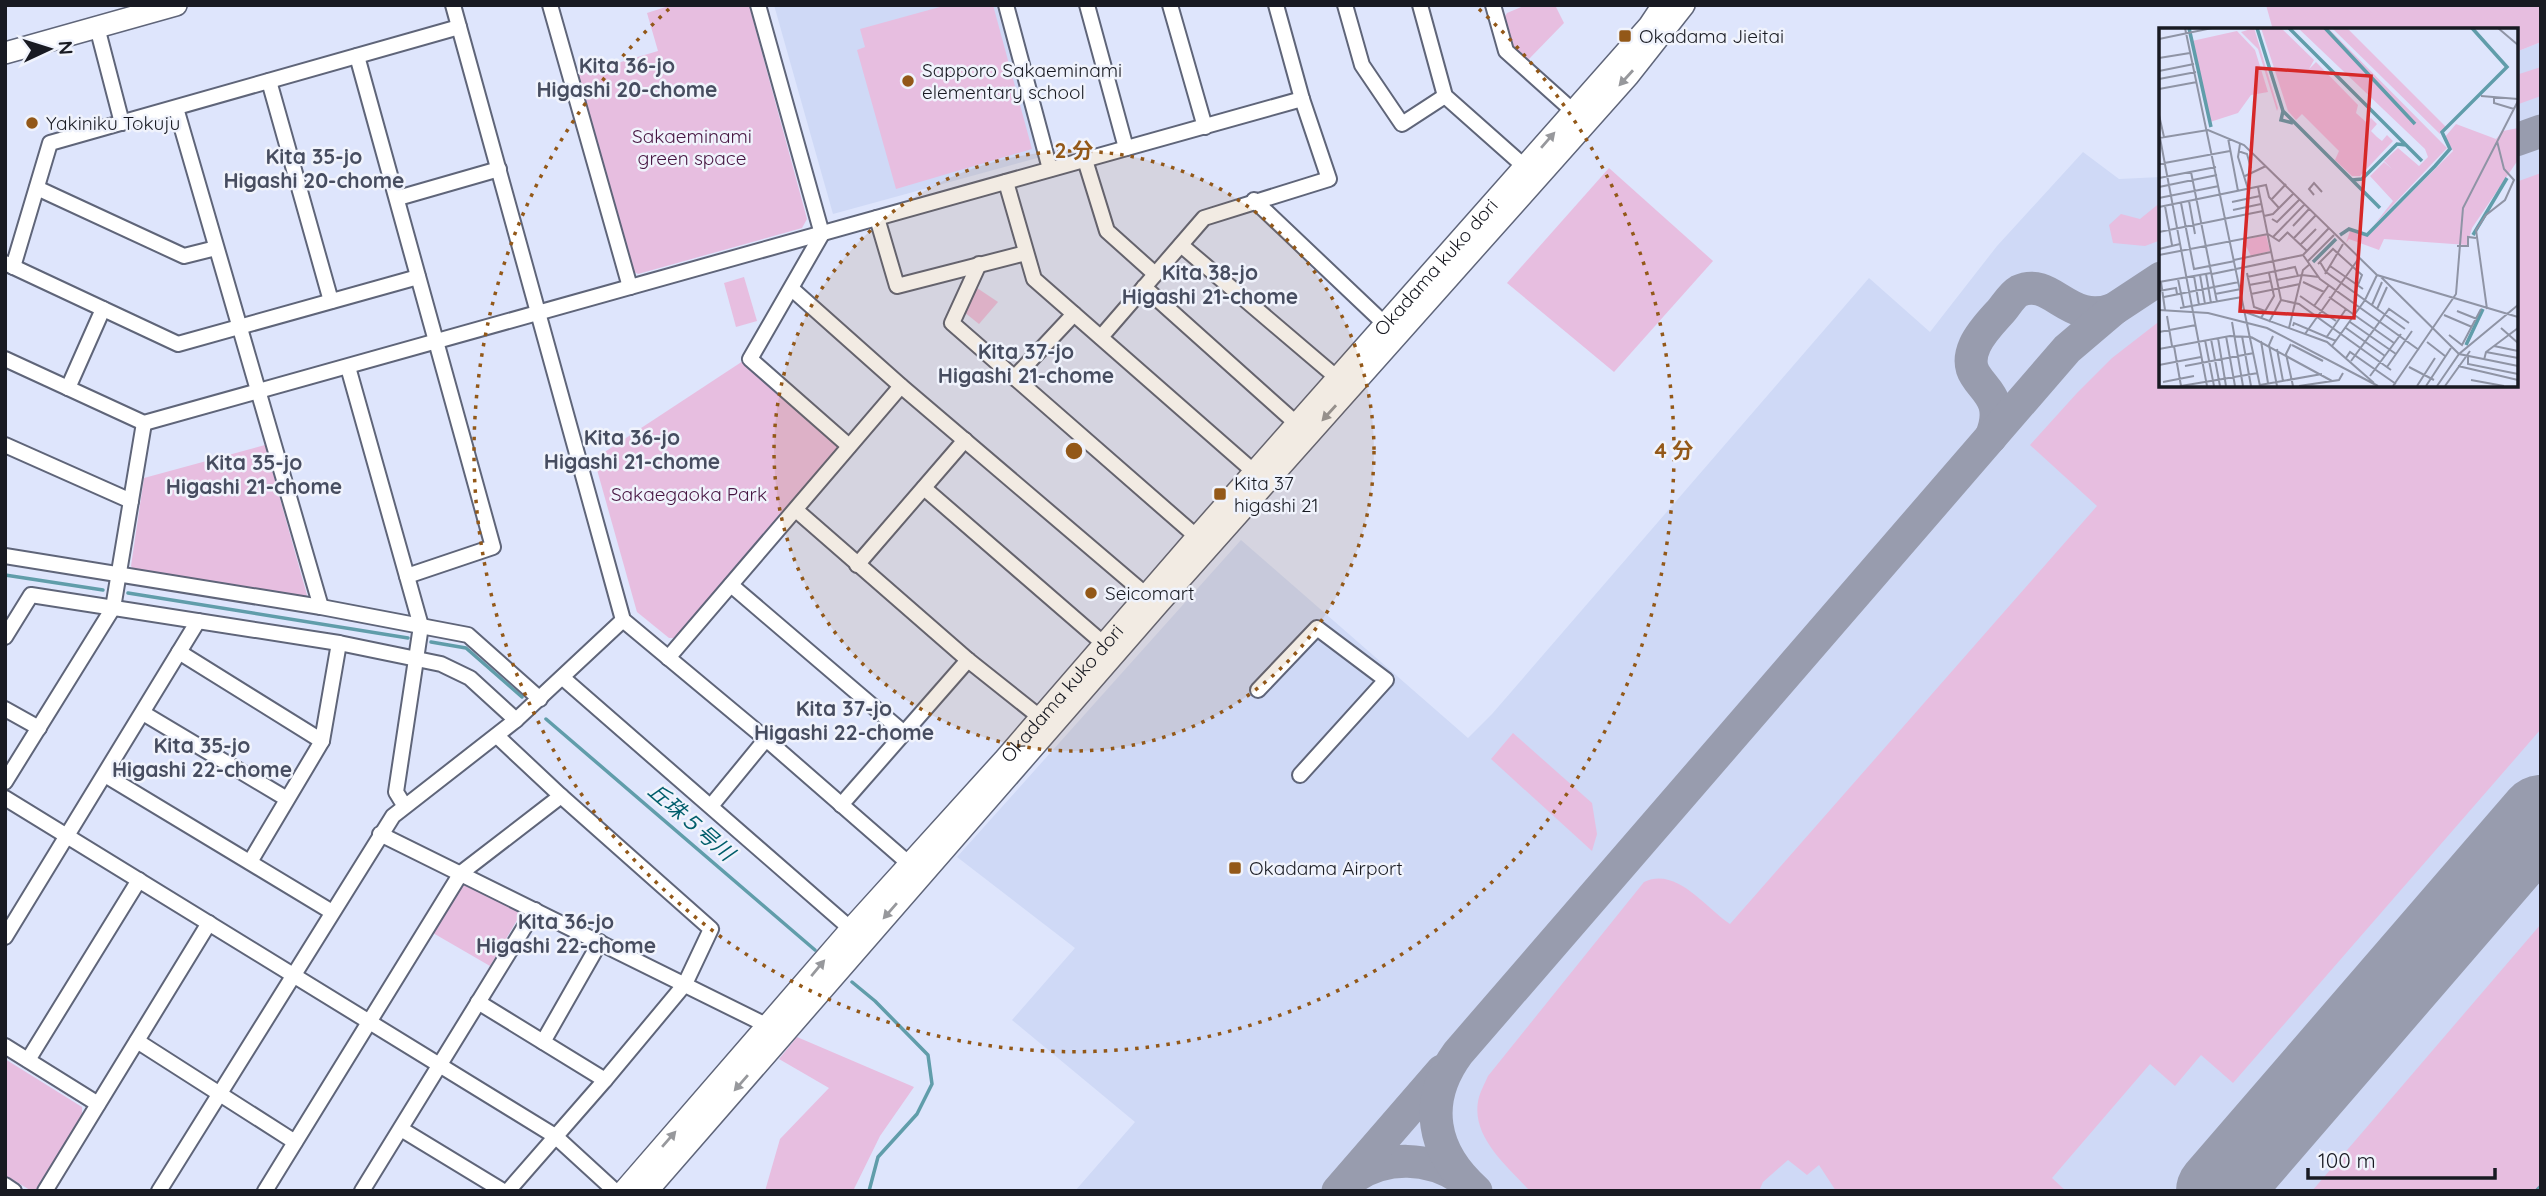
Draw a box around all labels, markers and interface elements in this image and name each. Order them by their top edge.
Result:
north arrow [14,14,84,84]
place label: Okadama Jieitai [1639,24,1784,48]
marker: Okadama Jieitai [1617,28,1633,44]
inset map [2159,28,2518,387]
text: N [54,40,78,56]
district label: Kita 36-jo Higashi 20-chome [536,52,718,102]
place label: Sapporo Sakaeminami elementary school [922,58,1122,104]
one-way arrow [1618,69,1634,87]
marker: Sapporo Sakaeminami elementary school [900,73,916,89]
place label: Yakiniku Tokuju [46,111,180,135]
marker: Yakiniku Tokuju [24,115,40,131]
park label: Sakaeminami green space [632,124,752,170]
one-way arrow [1540,131,1556,149]
text: 2 分 [1055,137,1093,163]
district label: Kita 35-jo Higashi 20-chome [223,143,405,193]
street label: Okadama kuko dori [1369,194,1503,340]
district label: Kita 38-jo Higashi 21-chome [1122,259,1298,309]
district label: Kita 37-jo Higashi 21-chome [938,338,1114,388]
one-way arrow [1321,404,1337,422]
district label: Kita 36-jo Higashi 21-chome [544,424,720,474]
text: 4 分 [1654,437,1694,463]
centre of rings [1062,439,1086,463]
district label: Kita 35-jo Higashi 21-chome [166,449,342,499]
place label: Kita 37 higashi 21 [1234,471,1319,517]
park label: Sakaegaoka Park [611,482,767,506]
marker: Kita 37 higashi 21 [1212,486,1228,502]
place label: Seicomart [1105,581,1194,605]
marker: Seicomart [1083,585,1099,601]
street label: Okadama kuko dori [996,619,1128,767]
district label: Kita 37-jo Higashi 22-chome [754,695,934,745]
district label: Kita 35-jo Higashi 22-chome [112,732,292,782]
water label: 丘珠５号川 [644,777,741,867]
place label: Okadama Airport [1249,856,1403,880]
marker: Okadama Airport [1227,860,1243,876]
one-way arrow [883,903,898,920]
district label: Kita 36-jo Higashi 22-chome [476,908,656,958]
one-way arrow [810,959,825,976]
one-way arrow [733,1074,749,1092]
one-way arrow [661,1131,676,1148]
scale bar [2308,1136,2495,1180]
text: 100 m [2318,1147,2376,1173]

